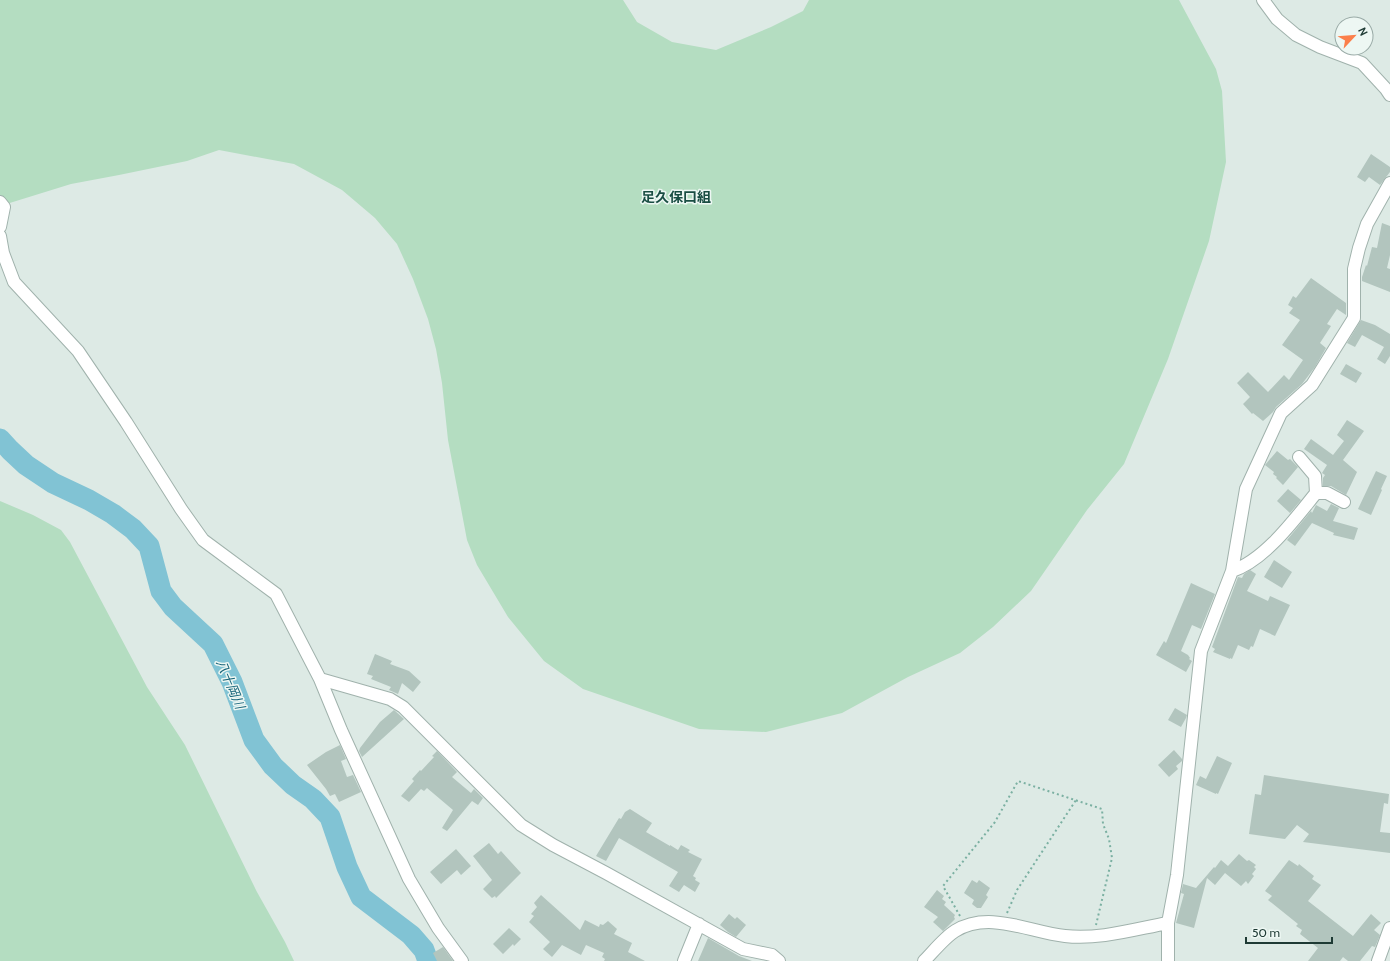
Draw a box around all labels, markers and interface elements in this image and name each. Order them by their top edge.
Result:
north arrow [1334,16,1374,56]
text: N [1355,25,1371,38]
district label: 足久保口組 [641,188,711,206]
water label: 八十岡川 [213,657,249,713]
scale bar [1246,919,1332,945]
text: 50 m [1252,925,1280,940]

